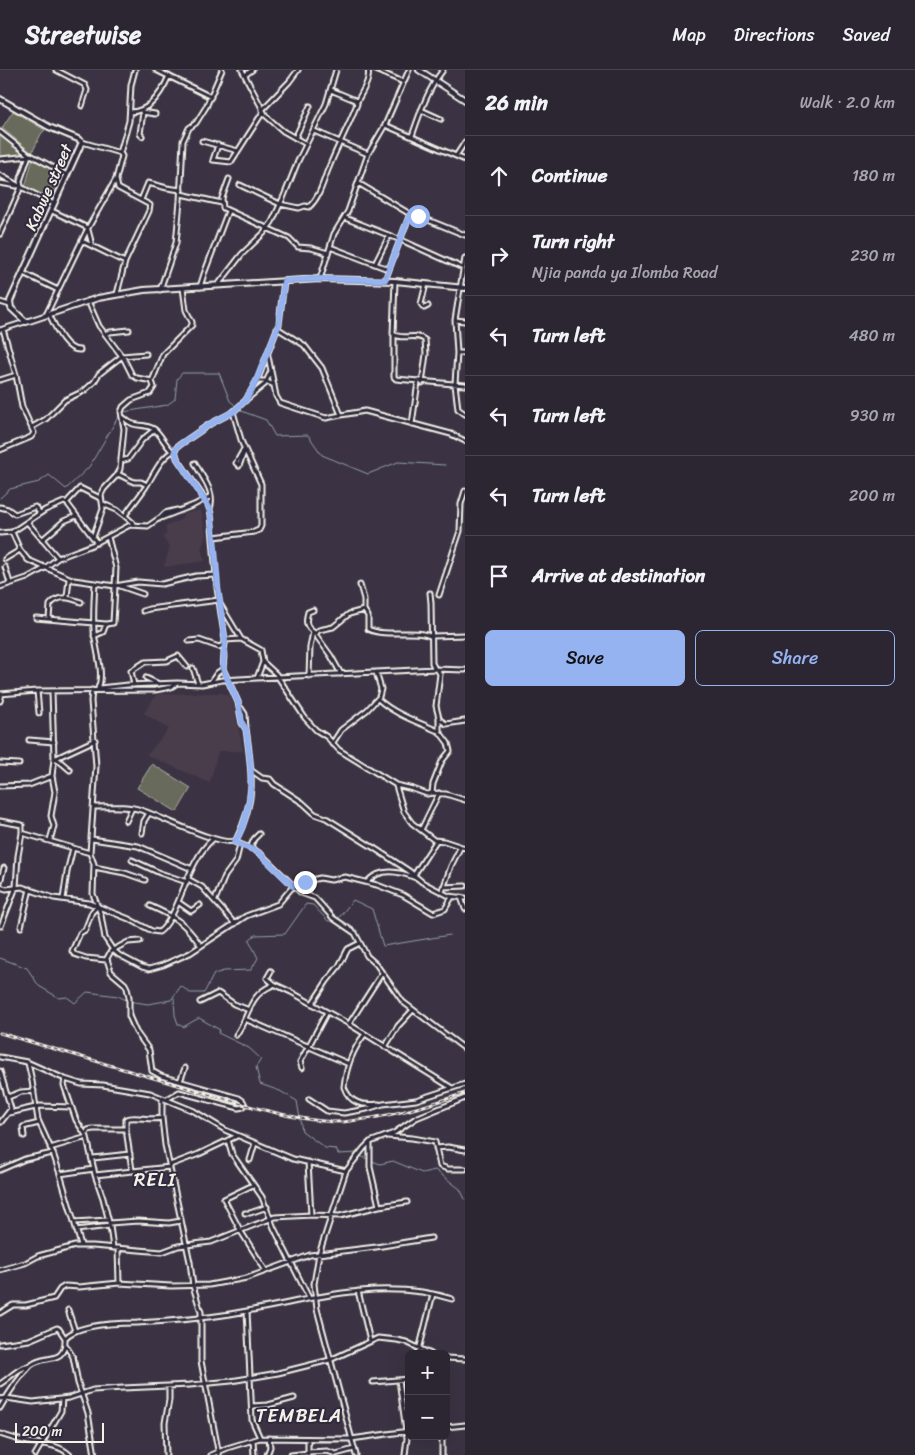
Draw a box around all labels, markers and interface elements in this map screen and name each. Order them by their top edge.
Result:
text: Streetwise [25,14,141,56]
text: Map [673,19,706,51]
text: Directions [734,19,815,51]
text: Saved [843,19,890,51]
text: 26 min [485,84,548,122]
text: Walk · 2.0 km [800,88,895,117]
street label: Kabwe street [16,139,81,235]
text: Continue [532,159,608,192]
text: 180 m [852,161,895,190]
icon: ahead [485,162,513,190]
route start [407,205,430,228]
text: Turn right [532,225,614,258]
text: 230 m [850,241,895,270]
icon: right [485,242,513,270]
text: Njia panda ya Ilomba Road [532,258,717,287]
text: Turn left [532,319,605,352]
text: 480 m [849,321,895,350]
icon: left [485,322,513,350]
text: Turn left [532,399,605,432]
text: 930 m [850,401,895,430]
icon: left [485,402,513,430]
text: Turn left [532,479,605,512]
text: 200 m [849,481,895,510]
icon: left [485,482,513,510]
text: Arrive at destination [532,559,705,592]
icon: arrive [485,562,513,590]
button: Save [485,630,685,686]
button: Share [695,630,895,686]
route end [294,871,317,894]
district label: RELI [134,1163,177,1196]
map controls [405,1350,450,1440]
button: + [405,1350,450,1395]
button: − [405,1395,450,1440]
district label: TEMBELA [256,1399,342,1432]
text: 200 m [22,1419,62,1444]
scale bar [15,1420,104,1443]

